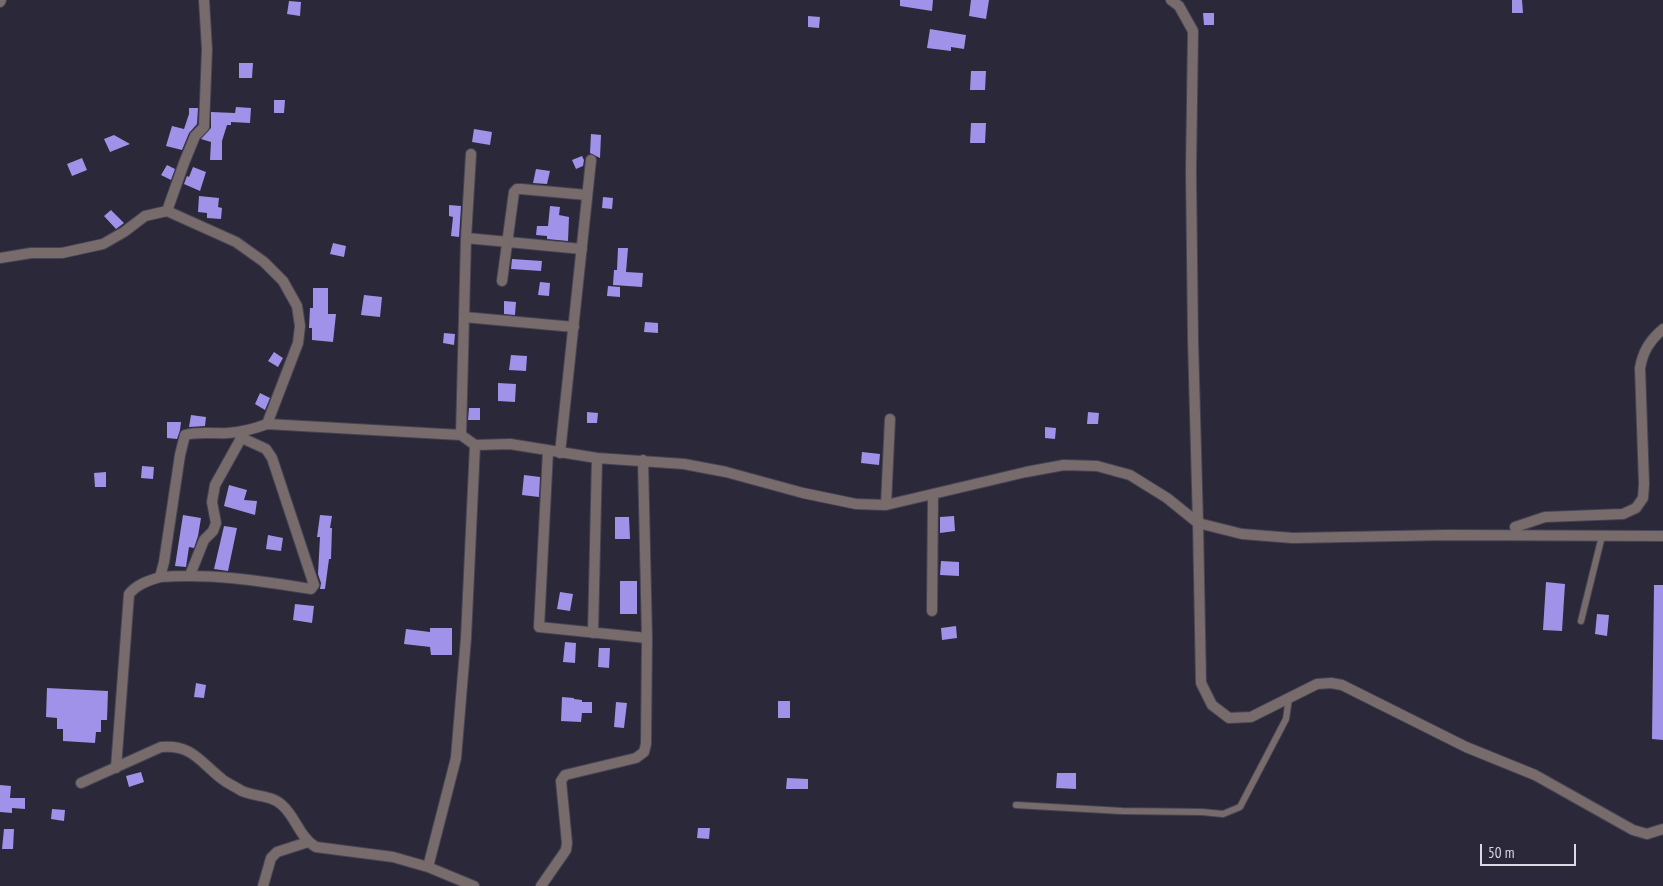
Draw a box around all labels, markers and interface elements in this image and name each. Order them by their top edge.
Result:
scale bar [1483,834,1579,866]
text: 50 m [1488,843,1514,862]

